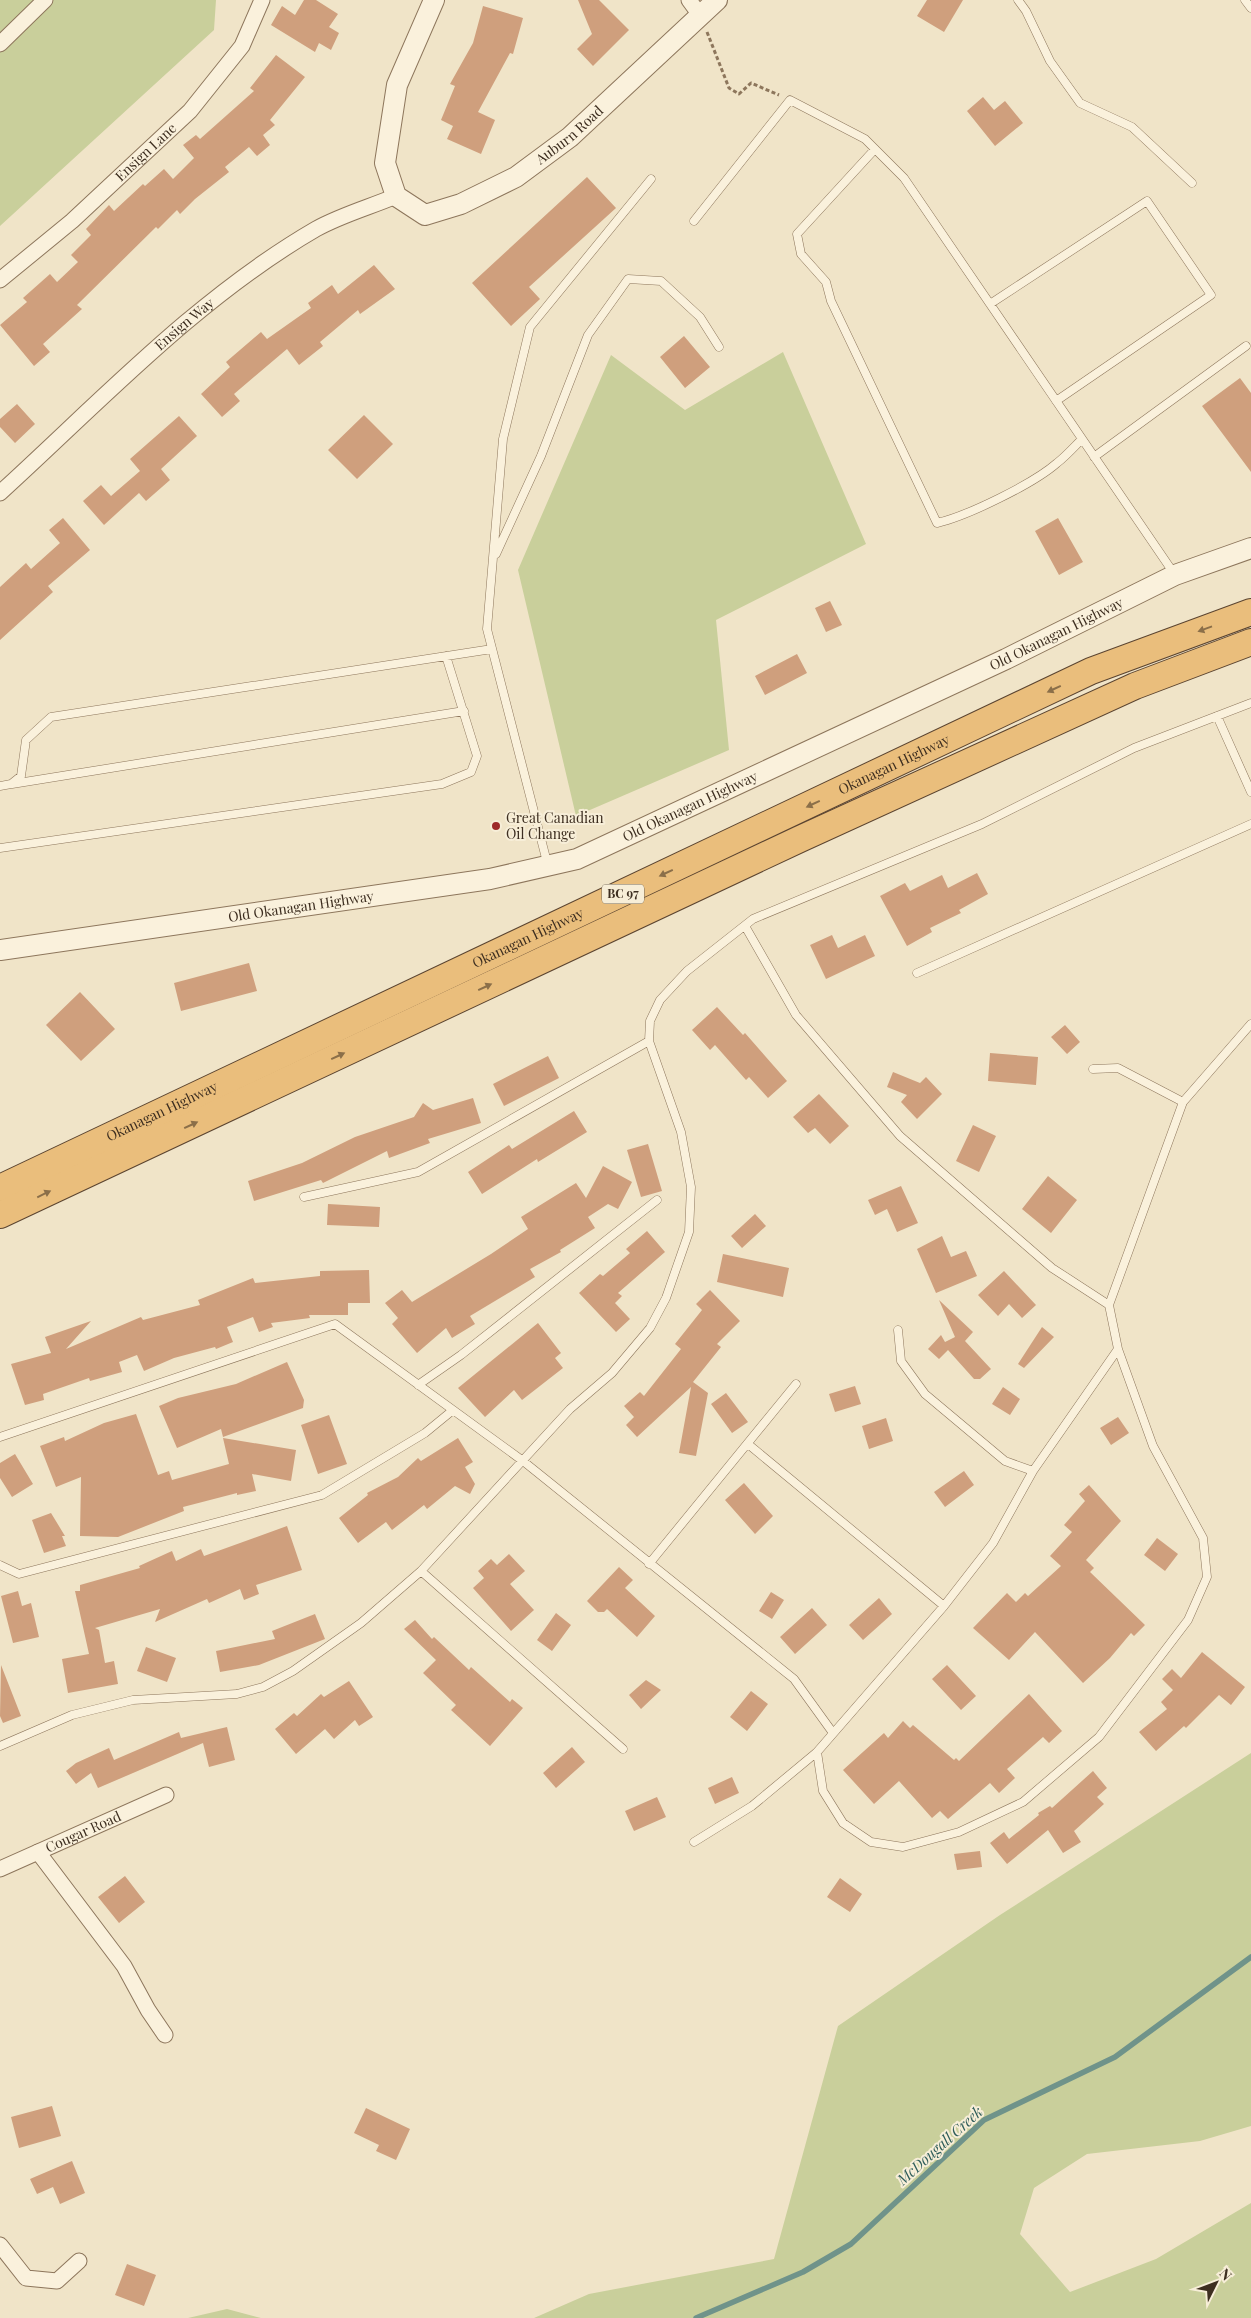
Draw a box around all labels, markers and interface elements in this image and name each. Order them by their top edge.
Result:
street label: Auburn Road [531,101,607,169]
street label: Ensign Lane [111,119,180,185]
street label: Ensign Way [150,293,218,354]
street label: Old Okanagan Highway [986,592,1126,674]
one-way arrow [1198,626,1213,633]
one-way arrow [1047,685,1062,693]
street label: Okanagan Highway [835,730,952,799]
street label: Old Okanagan Highway [619,766,760,846]
one-way arrow [806,800,820,808]
place label: Great Canadian Oil Change [506,808,604,843]
marker: Great Canadian Oil Change [490,820,502,832]
one-way arrow [659,870,673,878]
road number: BC 97 [602,884,644,904]
street label: Old Okanagan Highway [227,886,375,926]
street label: Okanagan Highway [469,903,586,972]
one-way arrow [478,983,492,991]
one-way arrow [331,1051,345,1059]
street label: Okanagan Highway [103,1076,220,1145]
one-way arrow [184,1120,198,1128]
one-way arrow [37,1190,51,1198]
street label: Cougar Road [42,1806,124,1857]
water label: McDougall Creek [892,2101,987,2190]
north arrow [1191,2258,1241,2308]
text: N [1216,2264,1236,2284]

